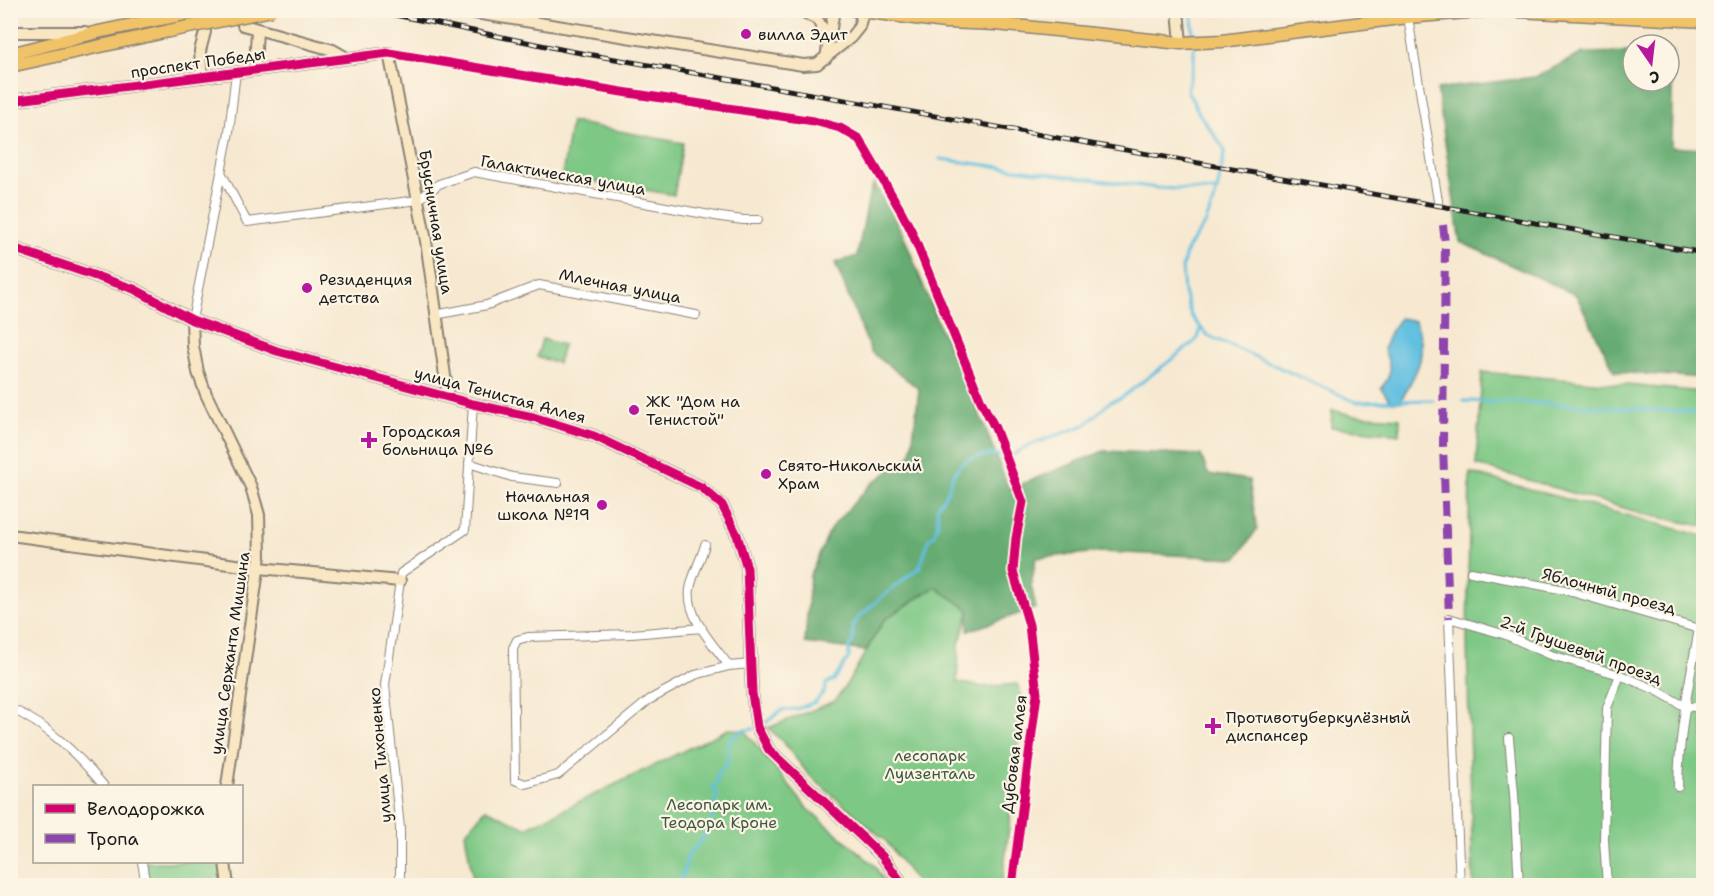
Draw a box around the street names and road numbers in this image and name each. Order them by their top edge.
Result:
street label: проспект Победы [129,43,267,83]
street label: Брусничная улица [414,148,458,296]
street label: Галактическая улица [479,150,647,200]
street label: Млечная улица [557,264,683,308]
street label: улица Тенистая Аллея [412,362,588,428]
street label: улица Сержанта Мишина [205,550,255,756]
street label: Яблочный проезд [1540,563,1678,619]
street label: 2-й Грушевый проезд [1497,611,1665,689]
street label: улица Тихоненко [364,686,396,824]
street label: Дубовая аллея [996,694,1032,814]

